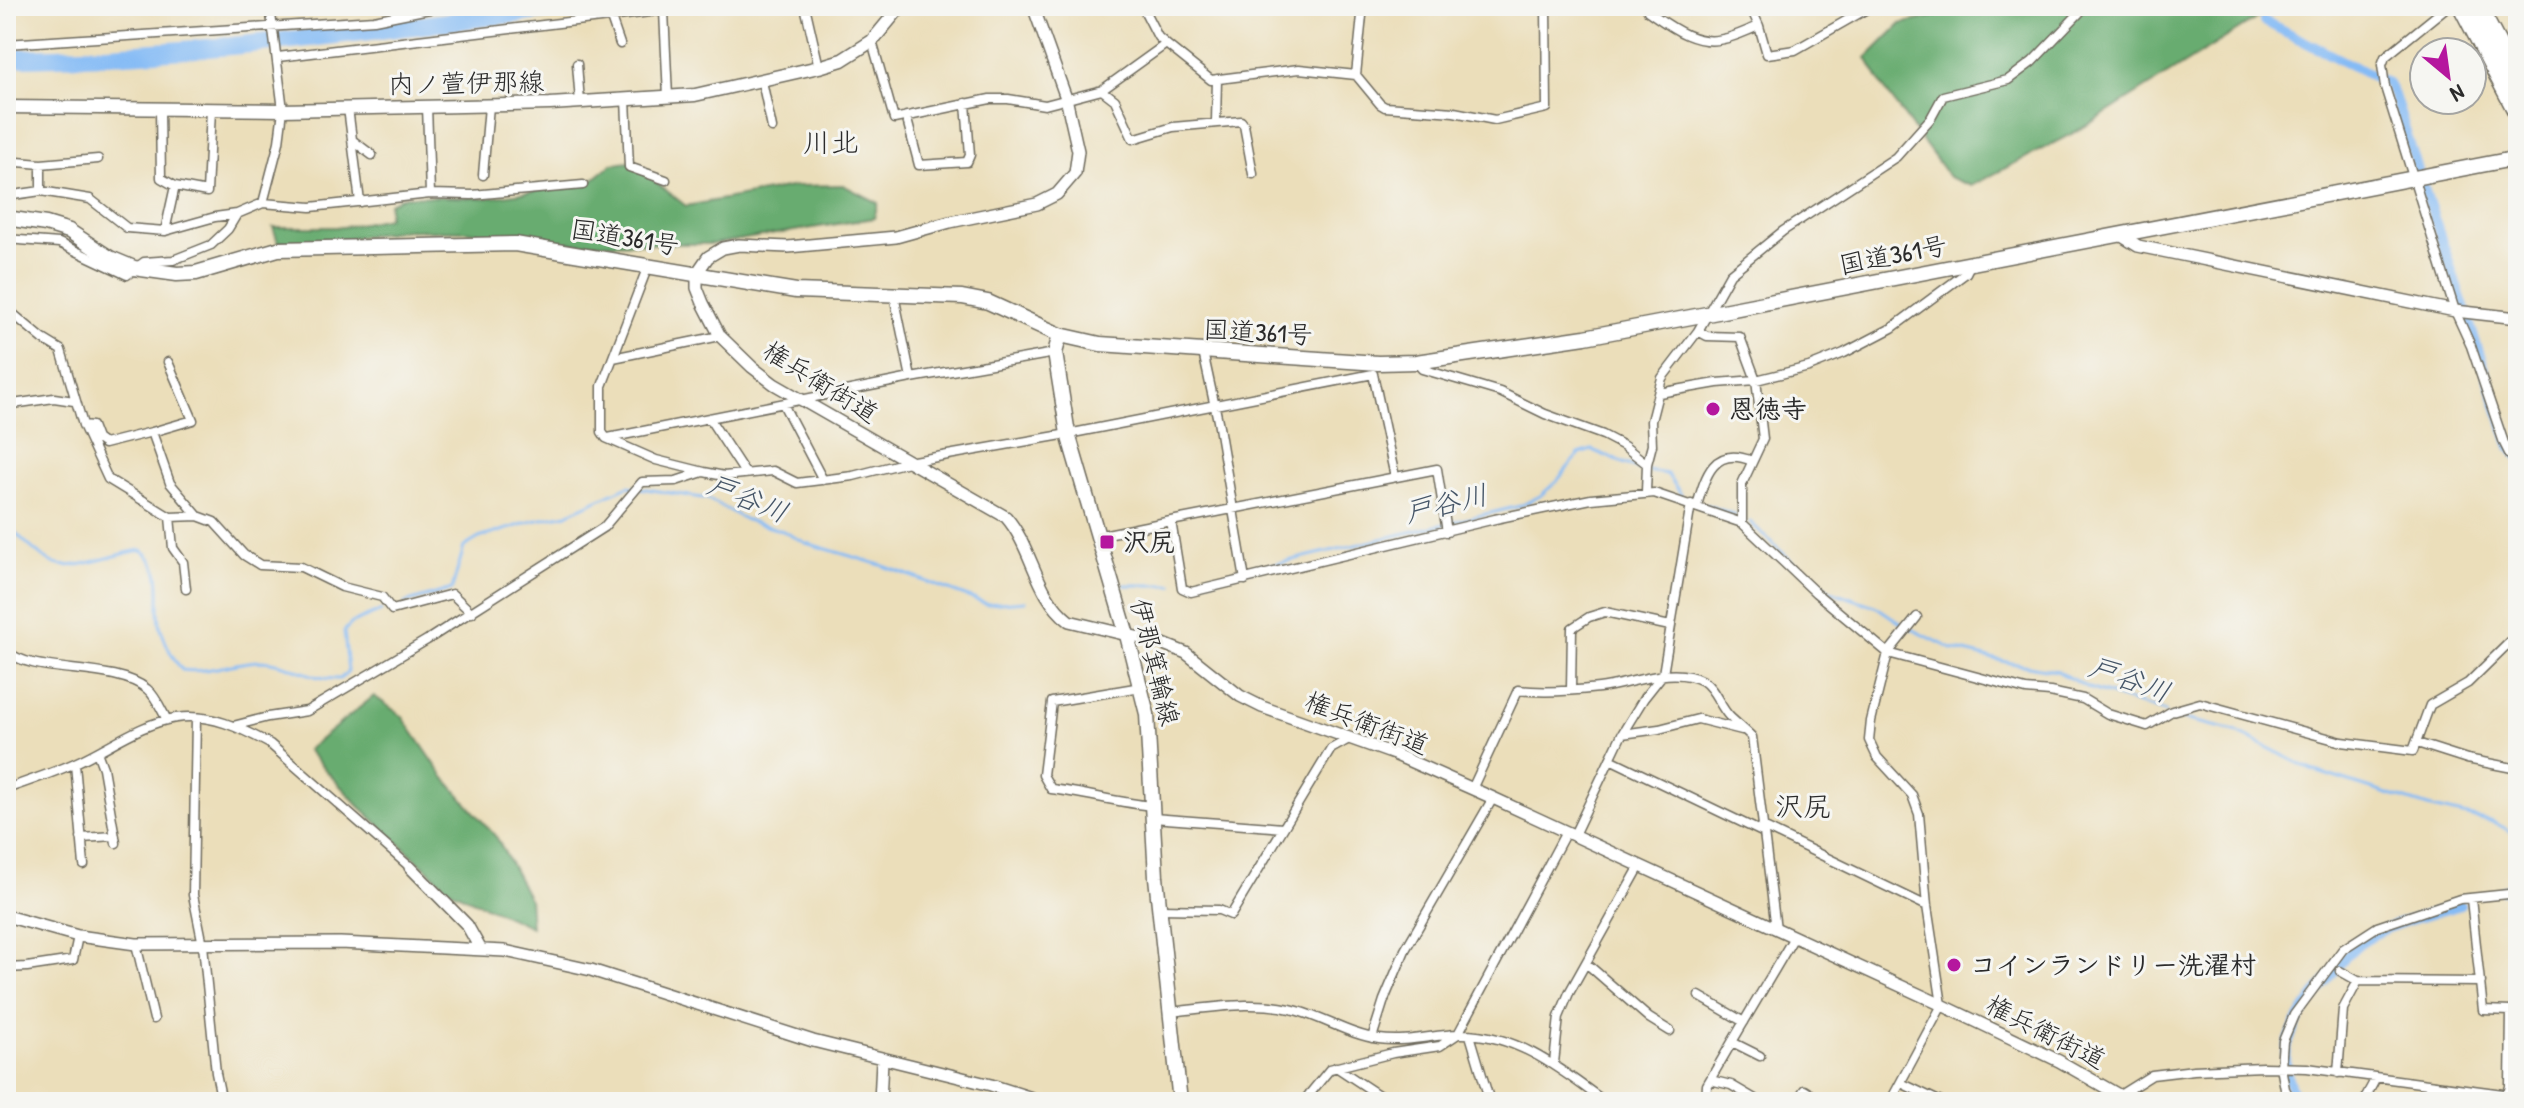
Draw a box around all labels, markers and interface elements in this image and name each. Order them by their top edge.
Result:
north arrow [2408,36,2488,116]
street label: 内ノ萱伊那線 [388,64,544,101]
text: N [2445,78,2470,110]
district label: 川北 [803,123,859,161]
street label: 国道361号 [568,211,682,262]
street label: 国道361号 [1836,227,1950,282]
street label: 国道361号 [1202,311,1314,352]
street label: 権兵衛街道 [757,332,886,431]
place label: 恩徳寺 [1729,391,1807,426]
marker: 恩徳寺 [1704,400,1722,418]
water label: 戸谷川 [702,465,794,531]
water label: 戸谷川 [1401,475,1491,531]
place label: 沢尻 [1123,524,1175,559]
marker: 沢尻 [1098,533,1116,551]
street label: 伊那箕輪線 [1123,595,1188,729]
water label: 戸谷川 [2084,647,2176,711]
street label: 権兵衛街道 [1300,683,1434,762]
district label: 沢尻 [1775,787,1831,825]
place label: コインランドリー洗濯村 [1970,947,2256,982]
marker: コインランドリー洗濯村 [1945,956,1963,974]
street label: 権兵衛街道 [1980,986,2112,1077]

